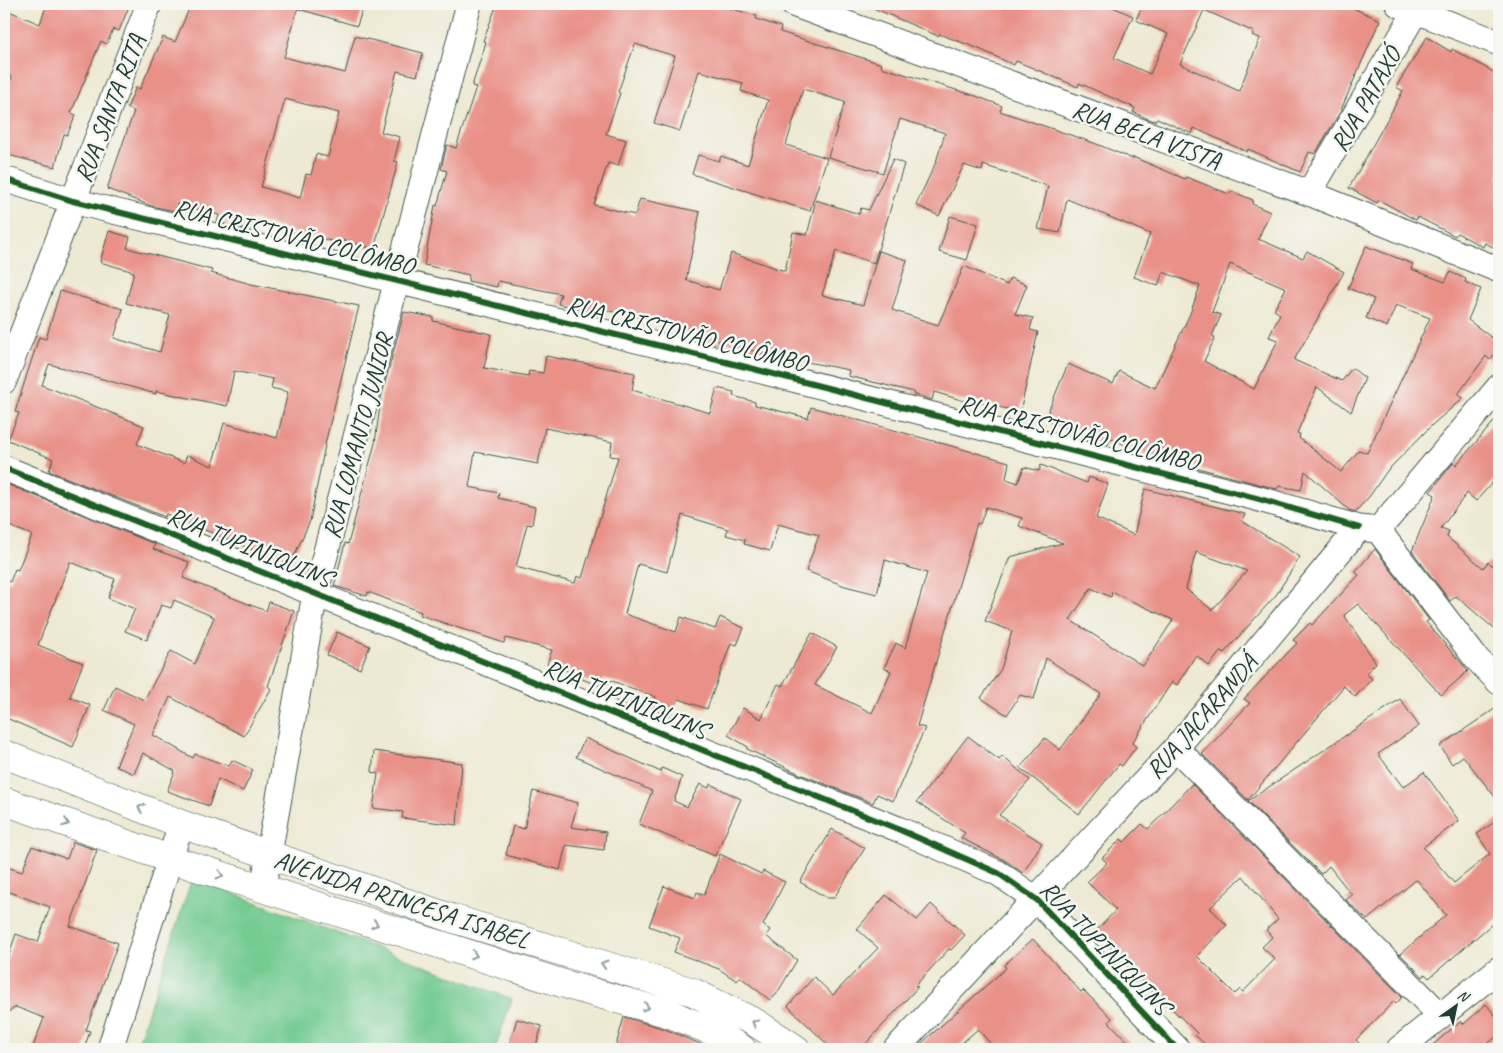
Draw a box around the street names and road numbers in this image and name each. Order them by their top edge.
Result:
street label: RUA SANTA RITA [67,29,153,187]
street label: RUA PATAXÓ [1323,39,1410,157]
street label: RUA BELA VISTA [1068,93,1226,177]
street label: RUA CRISTOVÃO COLÔMBO [170,192,420,283]
street label: RUA CRISTOVÃO COLÔMBO [563,289,813,380]
street label: RUA LOMANTO JUNIOR [315,328,401,542]
street label: RUA CRISTOVÃO COLÔMBO [955,388,1205,479]
street label: RUA TUPINIQUINS [163,499,341,596]
street label: RUA JACARANDÁ [1139,645,1267,785]
street label: RUA TUPINIQUINS [539,651,717,748]
street label: AVENIDA PRINCESA ISABEL [270,844,533,956]
street label: RUA TUPINIQUINS [1033,874,1181,1025]

